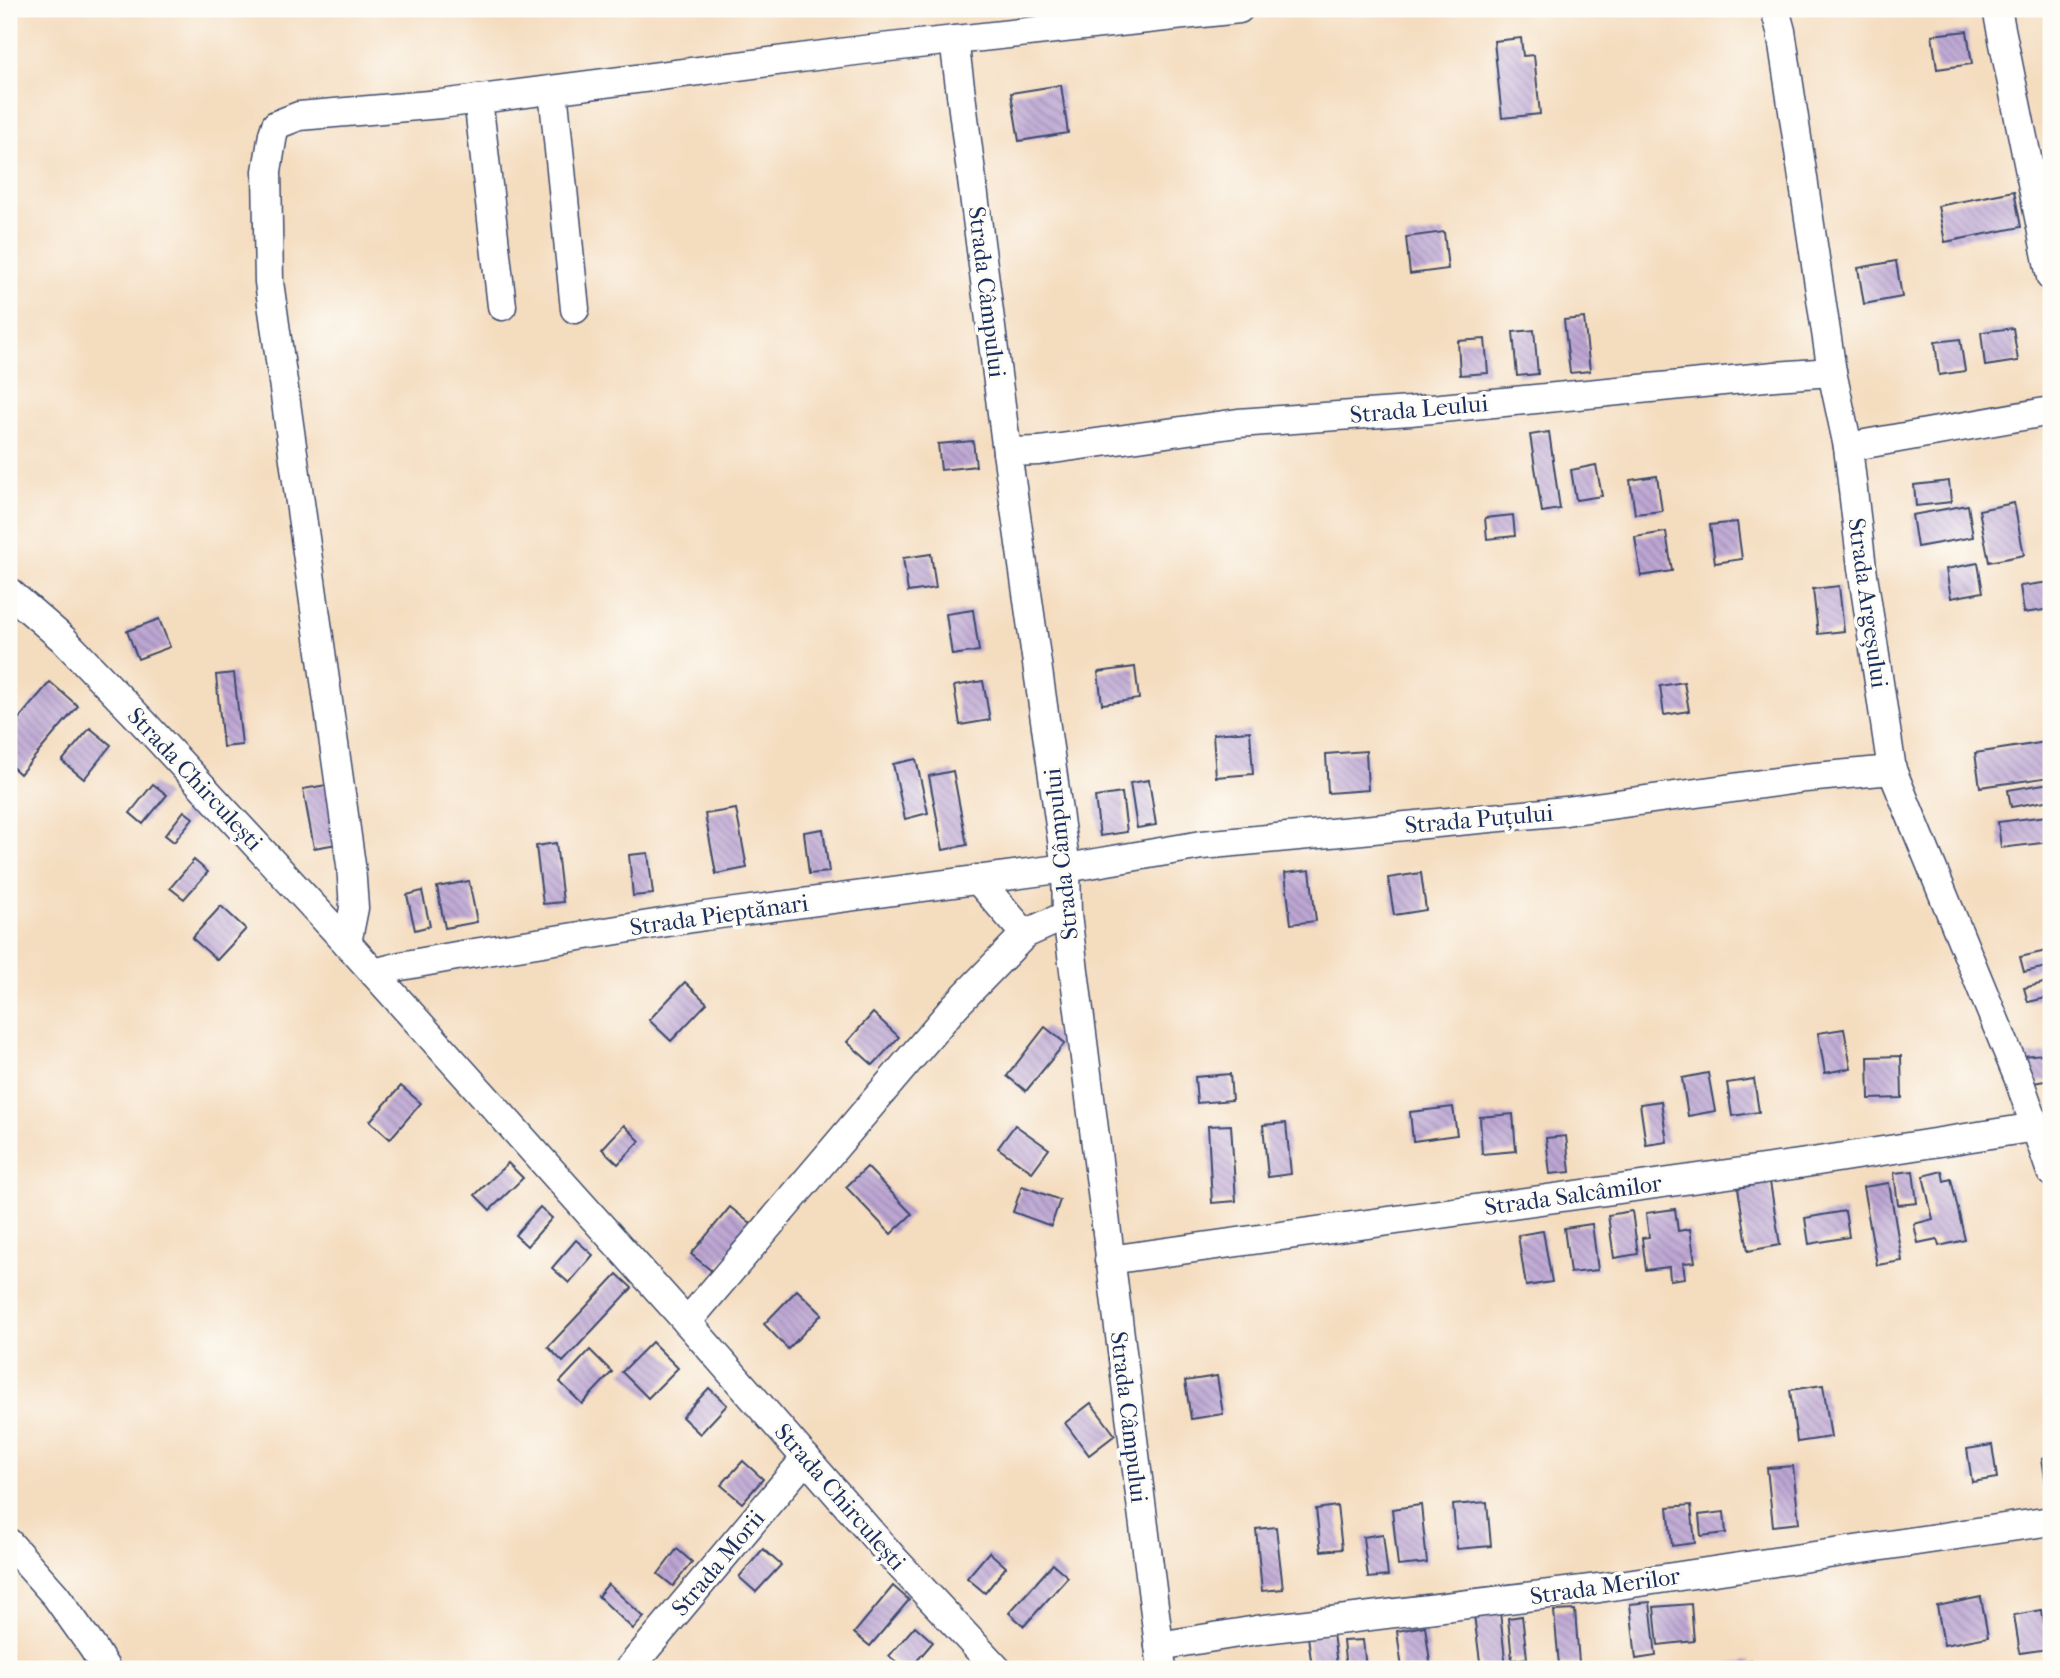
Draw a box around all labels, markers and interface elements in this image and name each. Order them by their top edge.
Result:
street label: Strada Câmpului [963,205,1011,379]
street label: Strada Leului [1349,389,1489,429]
street label: Strada Argeșului [1842,516,1894,690]
street label: Strada Chirculești [122,702,268,856]
street label: Strada Câmpului [1038,767,1084,941]
street label: Strada Puțului [1404,799,1554,840]
street label: Strada Pieptănari [628,889,810,941]
street label: Strada Salcâmilor [1482,1169,1664,1221]
street label: Strada Câmpului [1105,1330,1153,1504]
street label: Strada Chirculești [769,1418,911,1576]
street label: Strada Morii [666,1504,770,1622]
street label: Strada Merilor [1528,1562,1683,1610]

